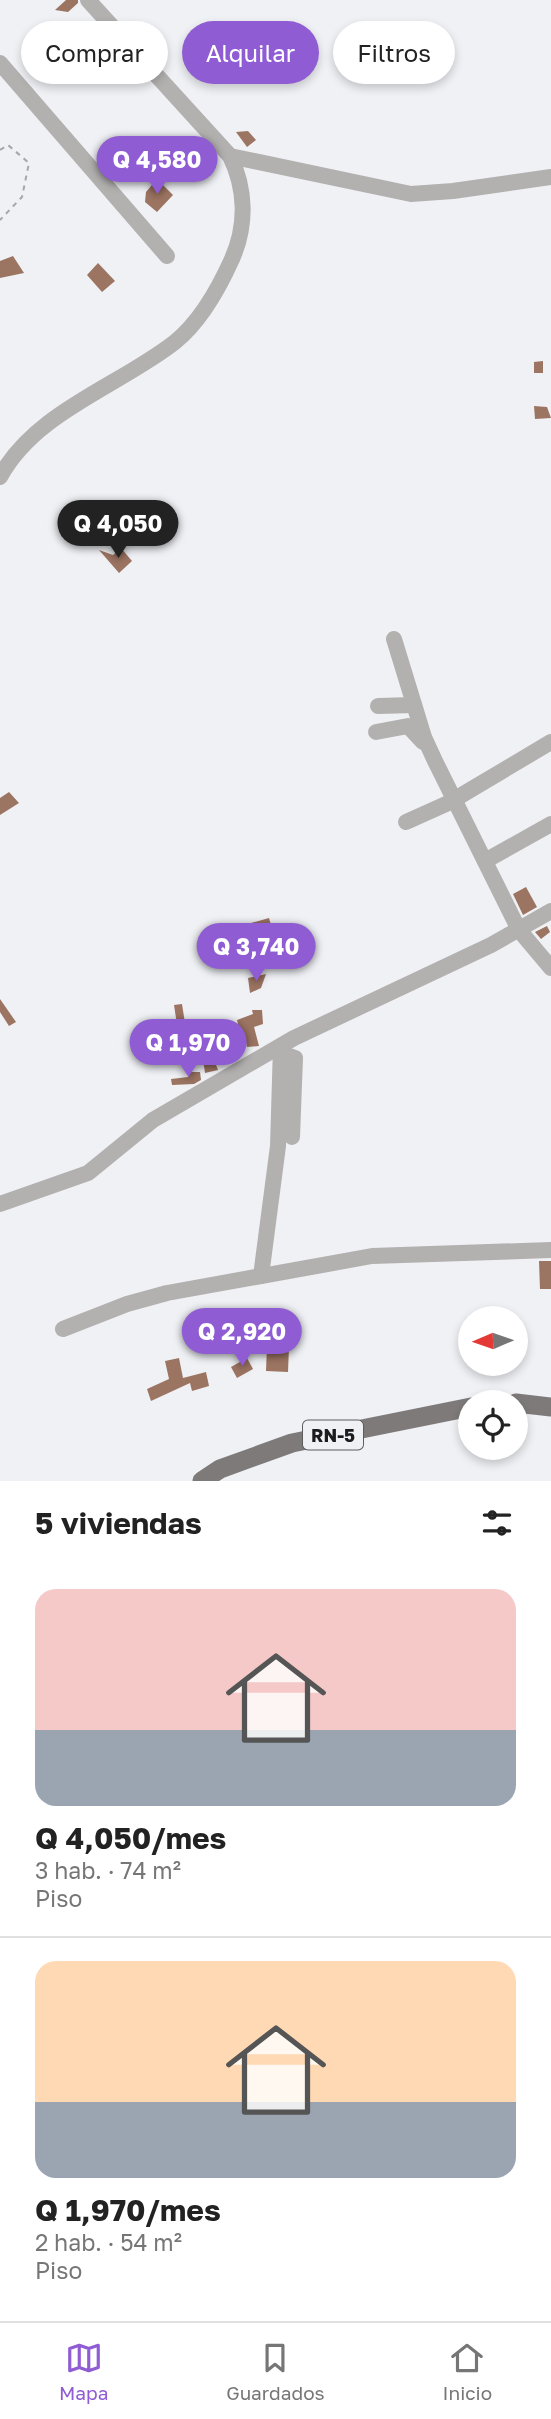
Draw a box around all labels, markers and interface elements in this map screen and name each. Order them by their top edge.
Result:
chip: Comprar [21,21,168,84]
chip: Alquilar [182,21,319,84]
chip: Filtros [333,21,455,84]
pin: Q 4,580 [92,136,222,196]
text: Q 4,580 [113,145,201,173]
pin: Q 4,050 [53,500,183,560]
text: Q 4,050 [73,509,163,537]
pin: Q 3,740 [191,923,321,983]
text: Q 3,740 [213,932,299,960]
pin: Q 1,970 [123,1020,253,1079]
text: Q 1,970 [146,1028,230,1056]
north arrow [458,1306,528,1376]
map controls [458,1306,528,1460]
pin: Q 2,920 [177,1308,307,1368]
text: Q 2,920 [198,1317,286,1345]
button: locate [458,1390,528,1460]
road number: RN-5 [303,1420,363,1450]
icon: filters [478,1504,516,1542]
text: 5 viviendas [35,1505,202,1541]
icon: home [213,1635,339,1761]
text: Q 4,050/mes [35,1820,226,1856]
text: 3 hab. · 74 m² [35,1856,181,1884]
text: Piso [35,1884,82,1912]
icon: home [213,2007,339,2133]
text: Q 1,970/mes [35,2192,221,2228]
text: 2 hab. · 54 m² [35,2228,182,2256]
text: Piso [35,2256,82,2284]
tab: Mapa [59,2339,108,2404]
tab: Guardados [226,2339,325,2404]
tab: Inicio [442,2339,492,2404]

